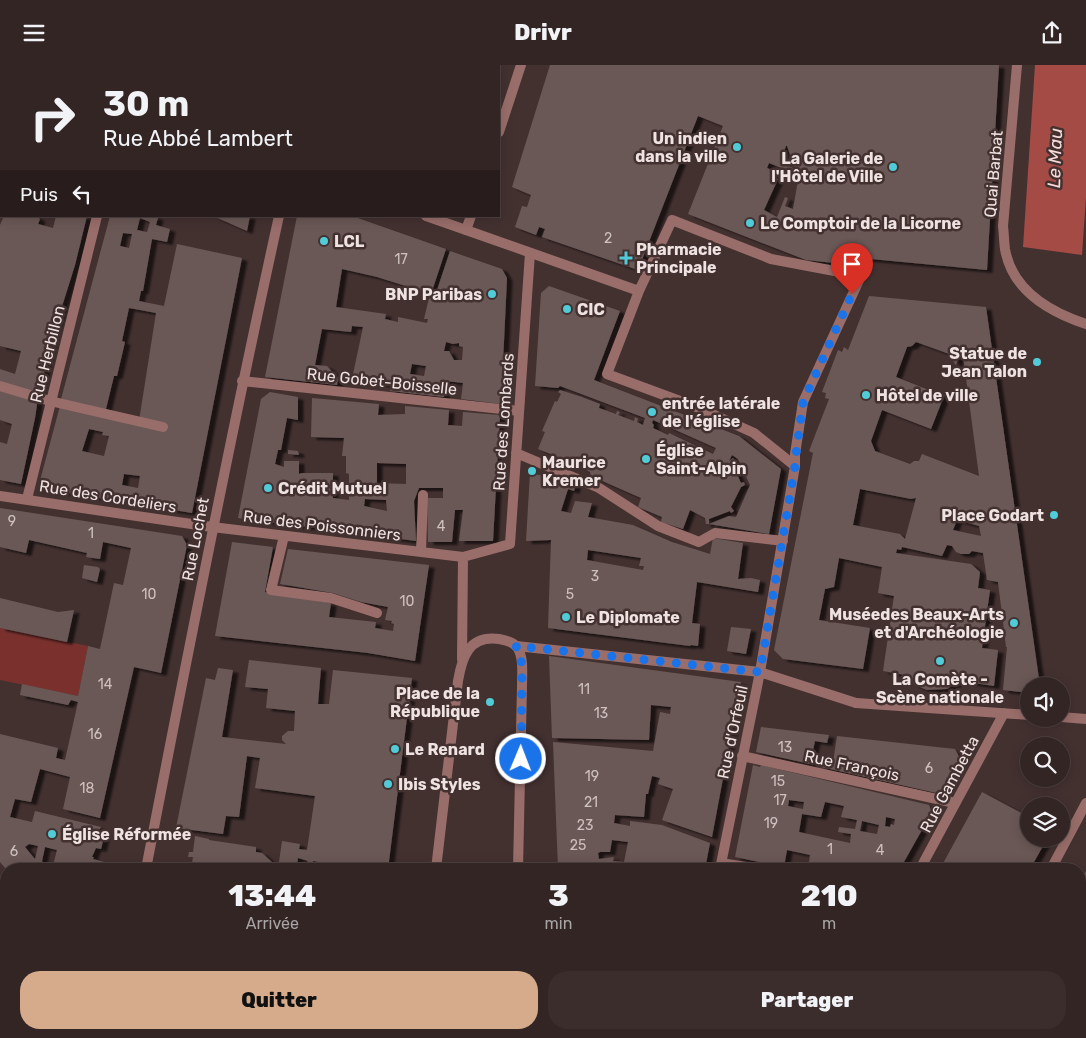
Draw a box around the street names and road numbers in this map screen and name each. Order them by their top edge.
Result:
street label: Quai Barbat [980,130,1007,218]
street label: Rue Herbillon [26,304,69,405]
street label: Rue des Lombards [489,353,518,491]
street label: Rue Gobet-Boisselle [306,364,458,399]
street label: Rue des Cordeliers [38,476,178,517]
street label: Rue Lochet [178,496,213,583]
street label: Rue des Poissonniers [242,506,402,545]
street label: Rue d'Orfeuil [713,684,752,781]
street label: Rue Gambetta [916,733,983,836]
street label: Rue François [803,746,901,785]

